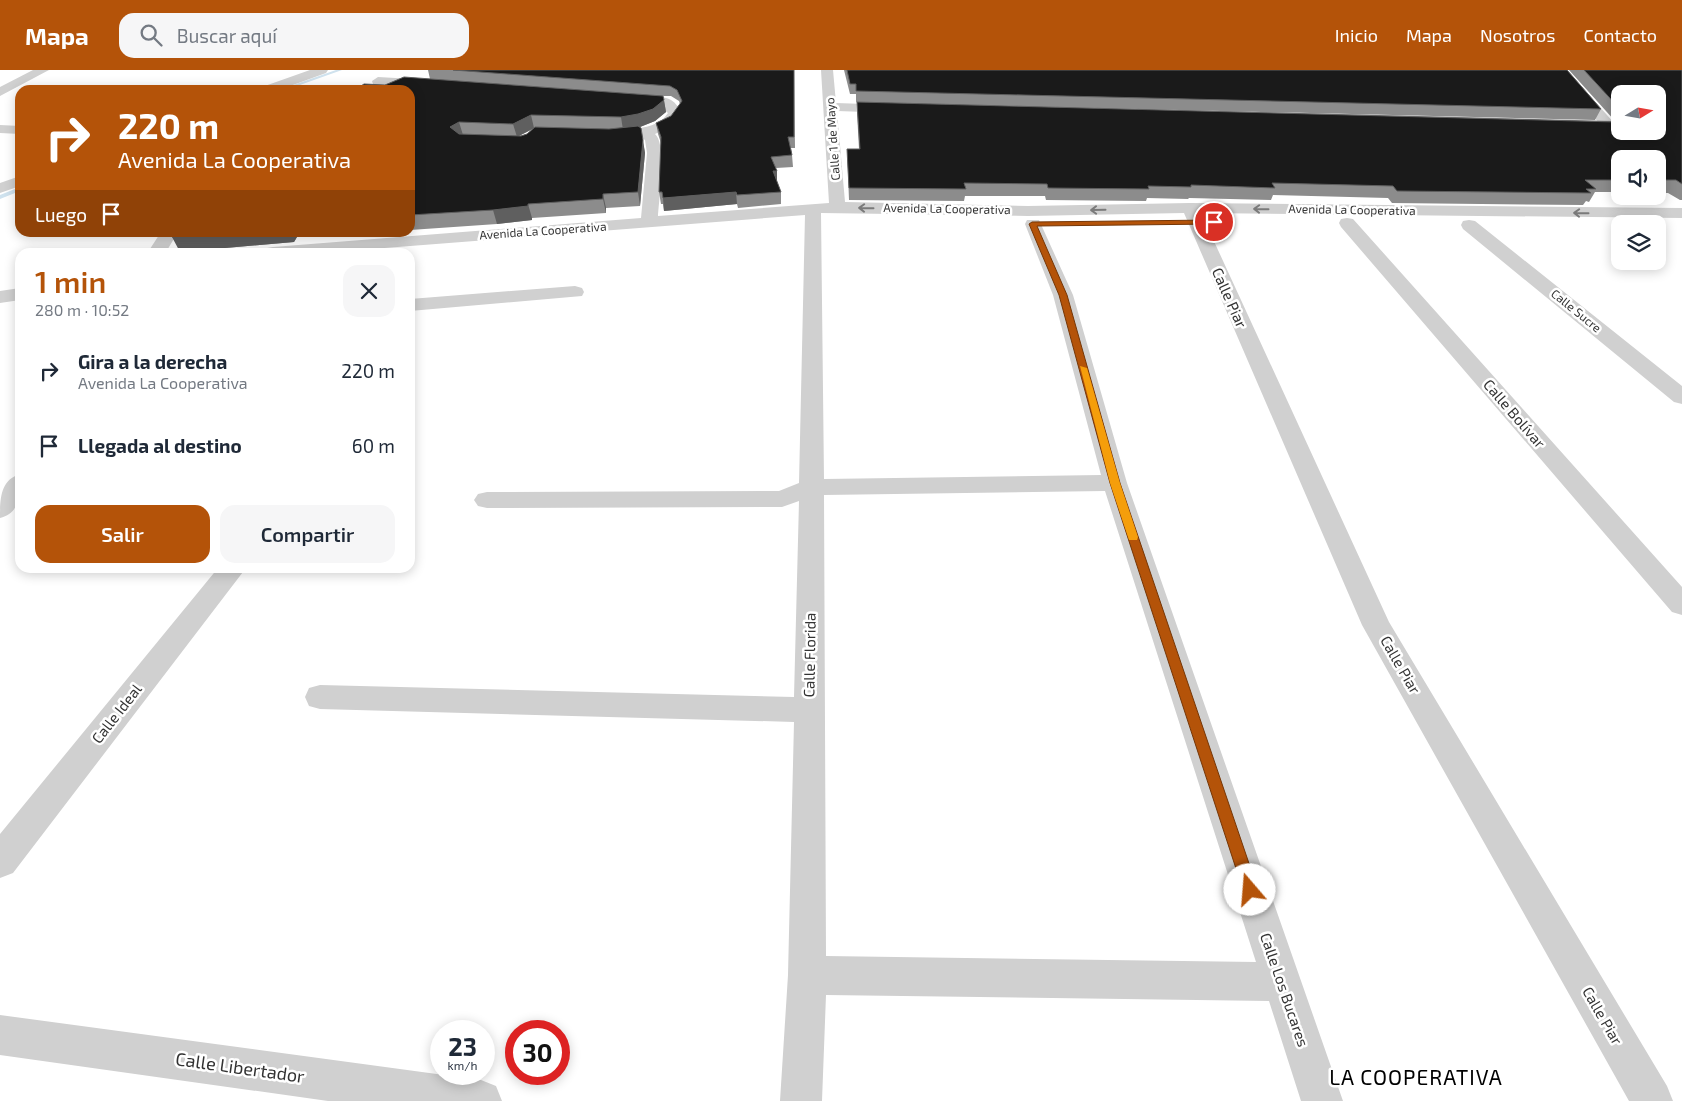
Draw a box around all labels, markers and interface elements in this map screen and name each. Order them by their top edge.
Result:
search box [119,13,469,58]
text: Mapa [25,21,89,50]
icon: search [137,21,165,49]
text: Buscar aquí [177,24,277,47]
text: Inicio [1335,24,1378,46]
text: Mapa [1406,24,1452,46]
text: Nosotros [1480,24,1555,46]
text: Contacto [1583,24,1657,46]
north arrow [1611,85,1666,140]
map controls [1611,85,1666,270]
street label: Calle 1 de Mayo [822,97,842,181]
text: 220 m [118,104,219,146]
icon: right [35,105,100,170]
text: Avenida La Cooperativa [118,146,351,172]
button: sound [1611,150,1666,205]
icon: arrive [97,200,125,228]
street label: Avenida La Cooperativa [883,200,1011,216]
pin [1193,201,1235,243]
street label: Avenida La Cooperativa [1288,201,1416,217]
text: Luego [35,203,87,226]
one-way arrow [858,203,874,212]
one-way arrow [1253,204,1270,214]
one-way arrow [1091,205,1107,214]
icon: arrive [1200,208,1228,236]
one-way arrow [1573,208,1590,218]
button: layers [1611,215,1666,270]
street label: Avenida La Cooperativa [479,219,607,241]
text: 1 min [35,263,106,299]
button: close [343,265,395,317]
street label: Calle Piar [1209,265,1251,330]
street label: Calle Sucre [1549,286,1604,335]
text: 280 m · 10:52 [35,300,129,319]
text: Gira a la derecha [78,350,227,373]
icon: right [35,357,63,385]
text: 220 m [341,359,395,382]
text: Avenida La Cooperativa [78,373,248,392]
street label: Calle Bolívar [1480,375,1550,451]
icon: arrive [35,432,63,460]
text: Llegada al destino [78,434,242,457]
text: 60 m [352,434,395,457]
button: Salir [35,505,210,563]
button: Compartir [220,505,395,563]
street label: Calle Florida [799,612,819,698]
street label: Calle Piar [1377,632,1425,697]
street label: Calle Ideal [87,680,145,747]
position arrow [1223,863,1275,915]
street label: Calle Los Bucares [1257,930,1313,1049]
street label: Calle Piar [1579,983,1627,1048]
speed limit sign: 30 [505,1020,570,1085]
text: 23 [448,1031,477,1061]
street label: Calle Libertador [174,1047,306,1087]
text: km/h [448,1058,477,1072]
district label: LA COOPERATIVA [1329,1064,1503,1089]

